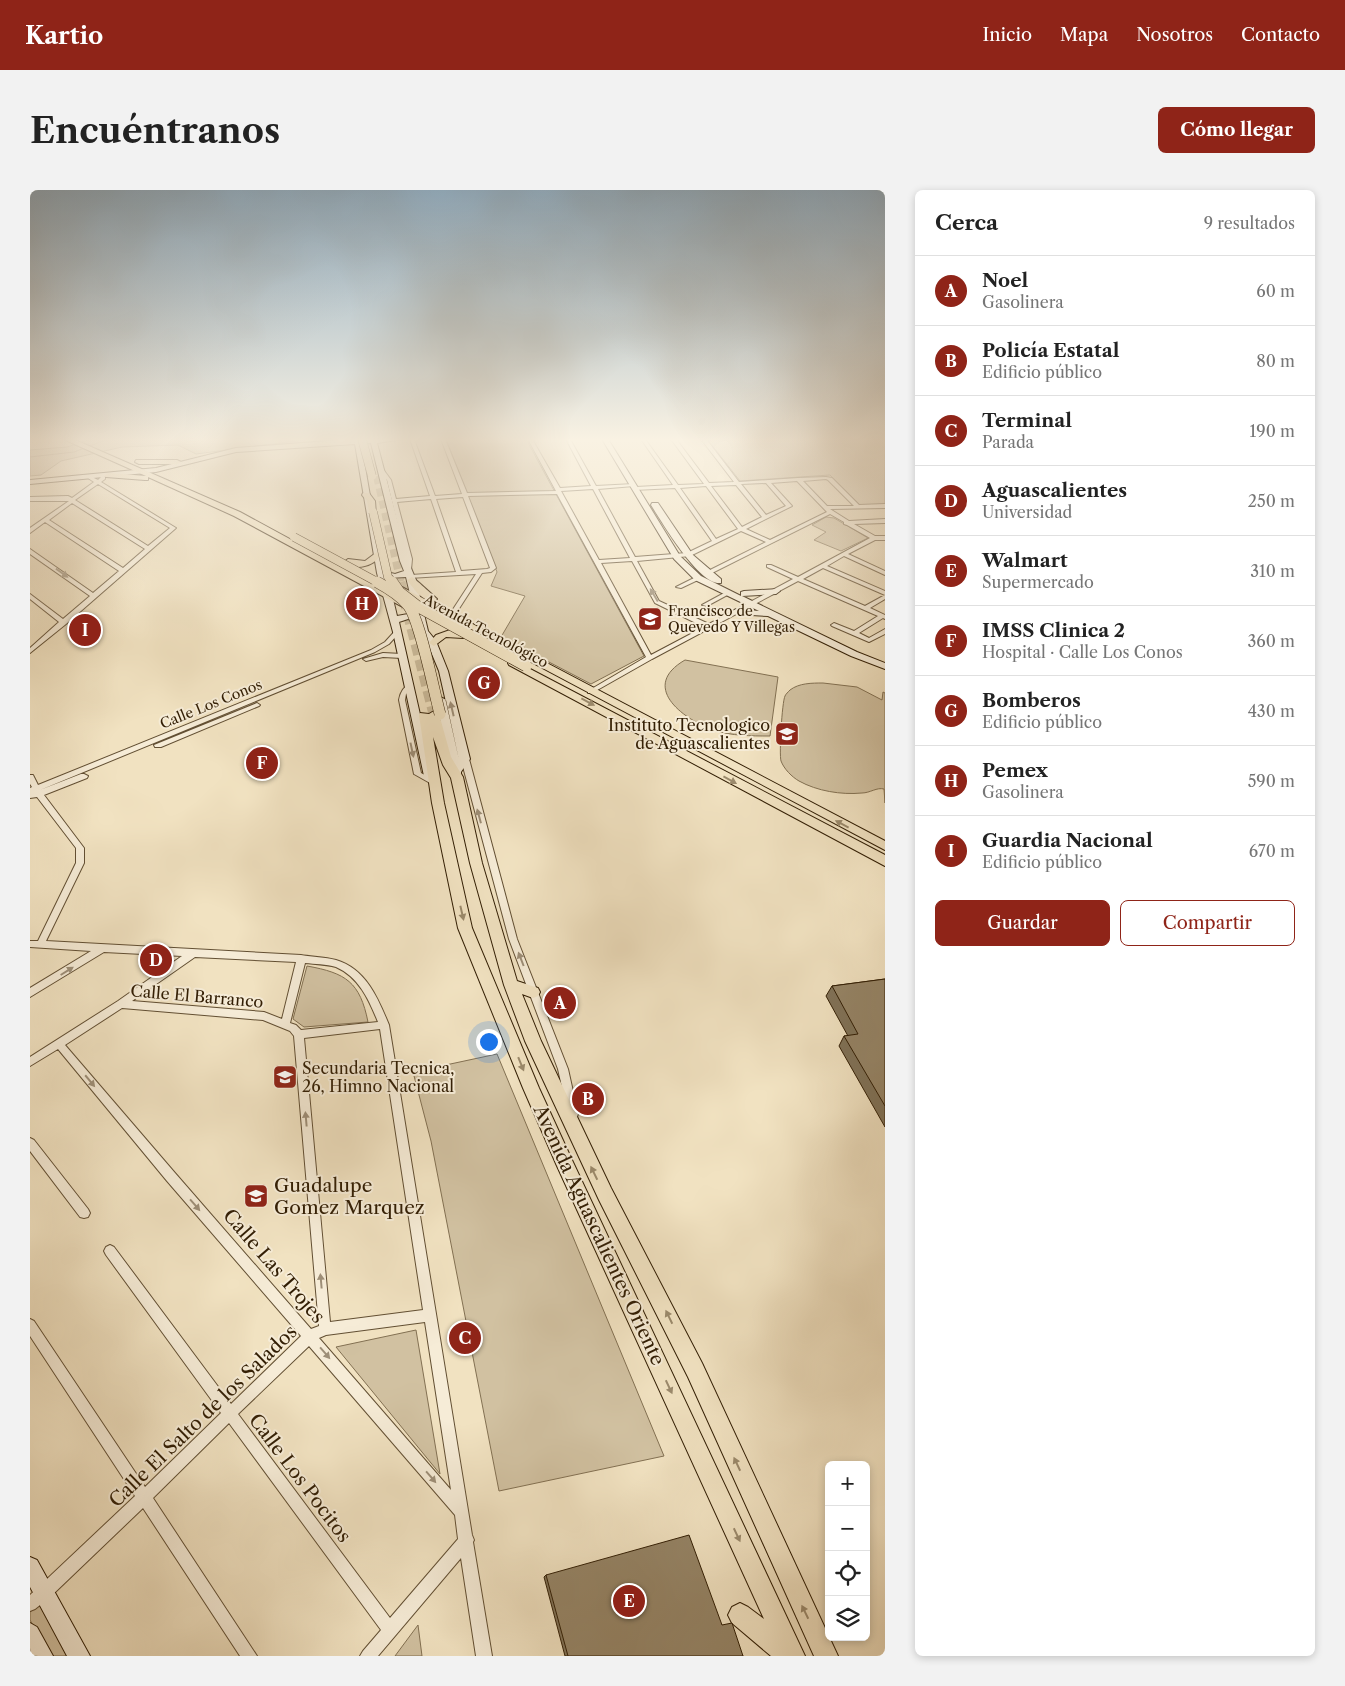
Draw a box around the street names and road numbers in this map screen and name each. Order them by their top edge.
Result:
street label: Avenida Tecnológico [420,590,551,671]
street label: Calle Los Conos [157,675,265,733]
street label: Calle El Barranco [130,980,264,1012]
street label: Avenida Aguascalientes Oriente [528,1100,670,1369]
street label: Calle Las Trojes [218,1204,330,1328]
street label: Calle El Salto de los Salados [104,1320,302,1512]
street label: Calle Los Pocitos [244,1409,356,1547]

